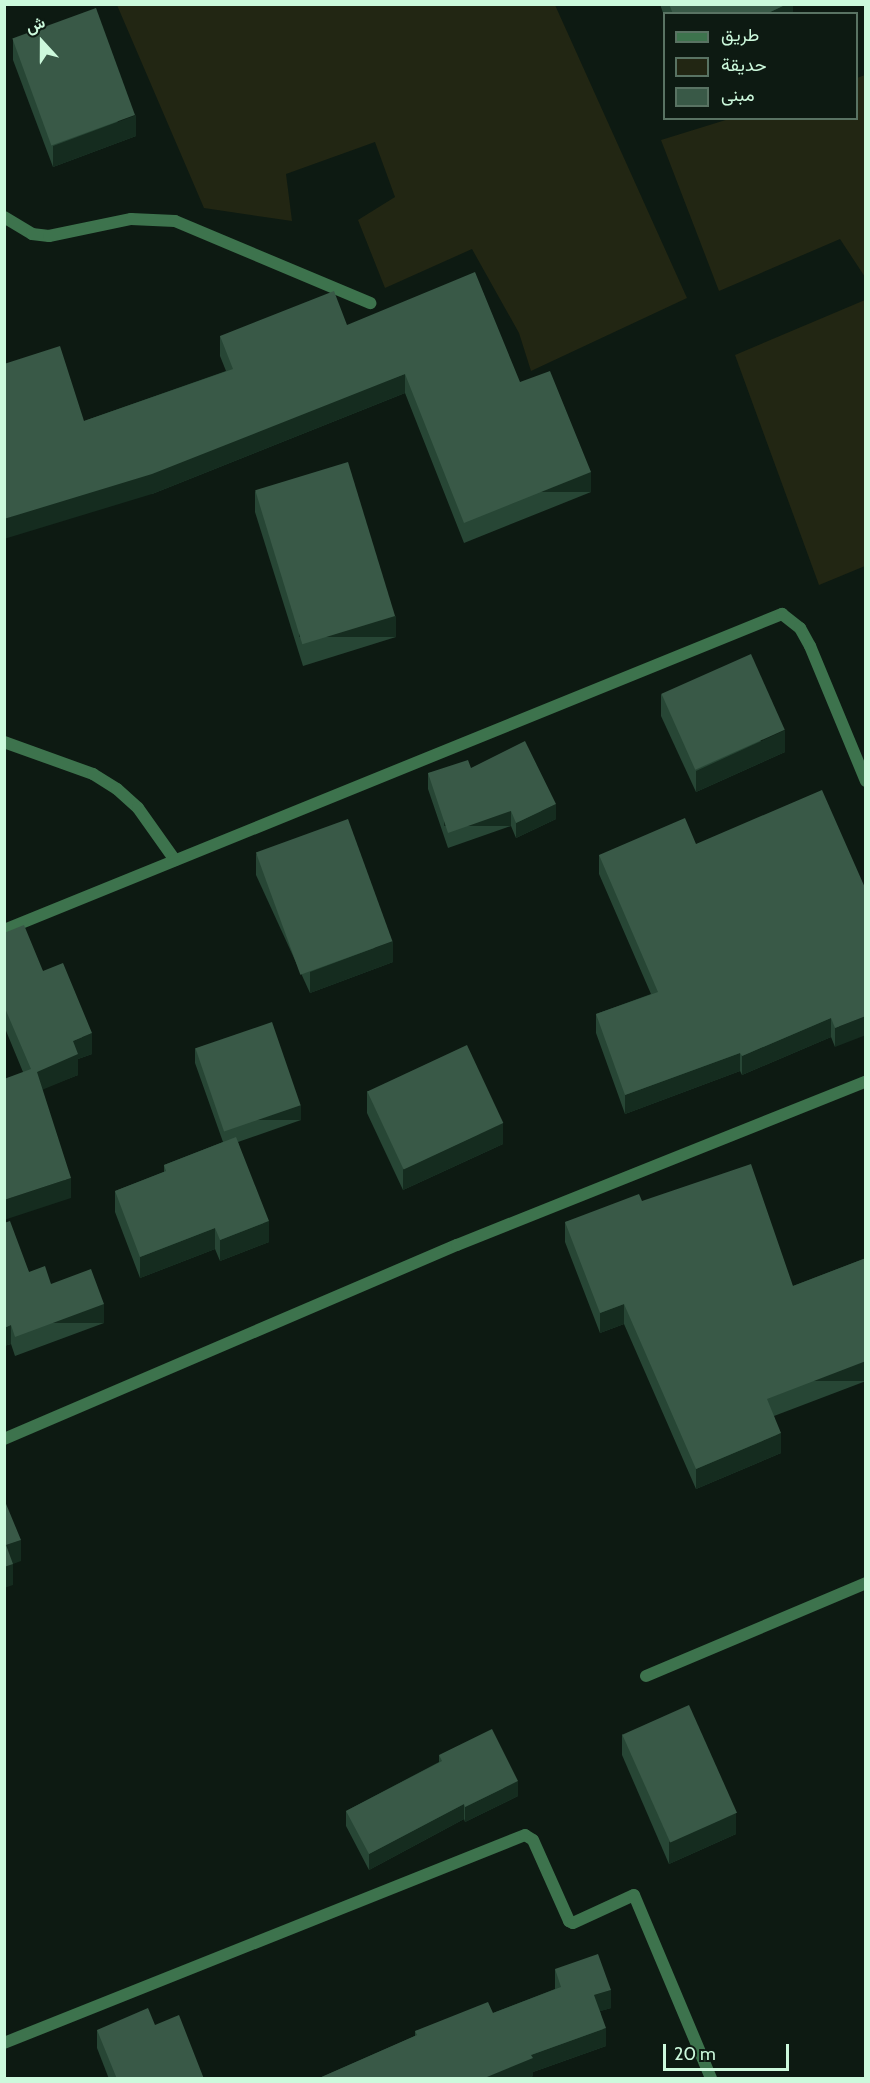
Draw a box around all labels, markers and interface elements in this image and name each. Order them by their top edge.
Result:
north arrow [12,12,72,72]
text: ش [23,12,48,37]
legend [663,12,858,120]
text: طريق [721,24,759,46]
text: حديقة [721,54,767,76]
text: مبنى [721,84,755,106]
scale bar [666,2032,792,2070]
text: 20 m [674,2043,716,2065]

